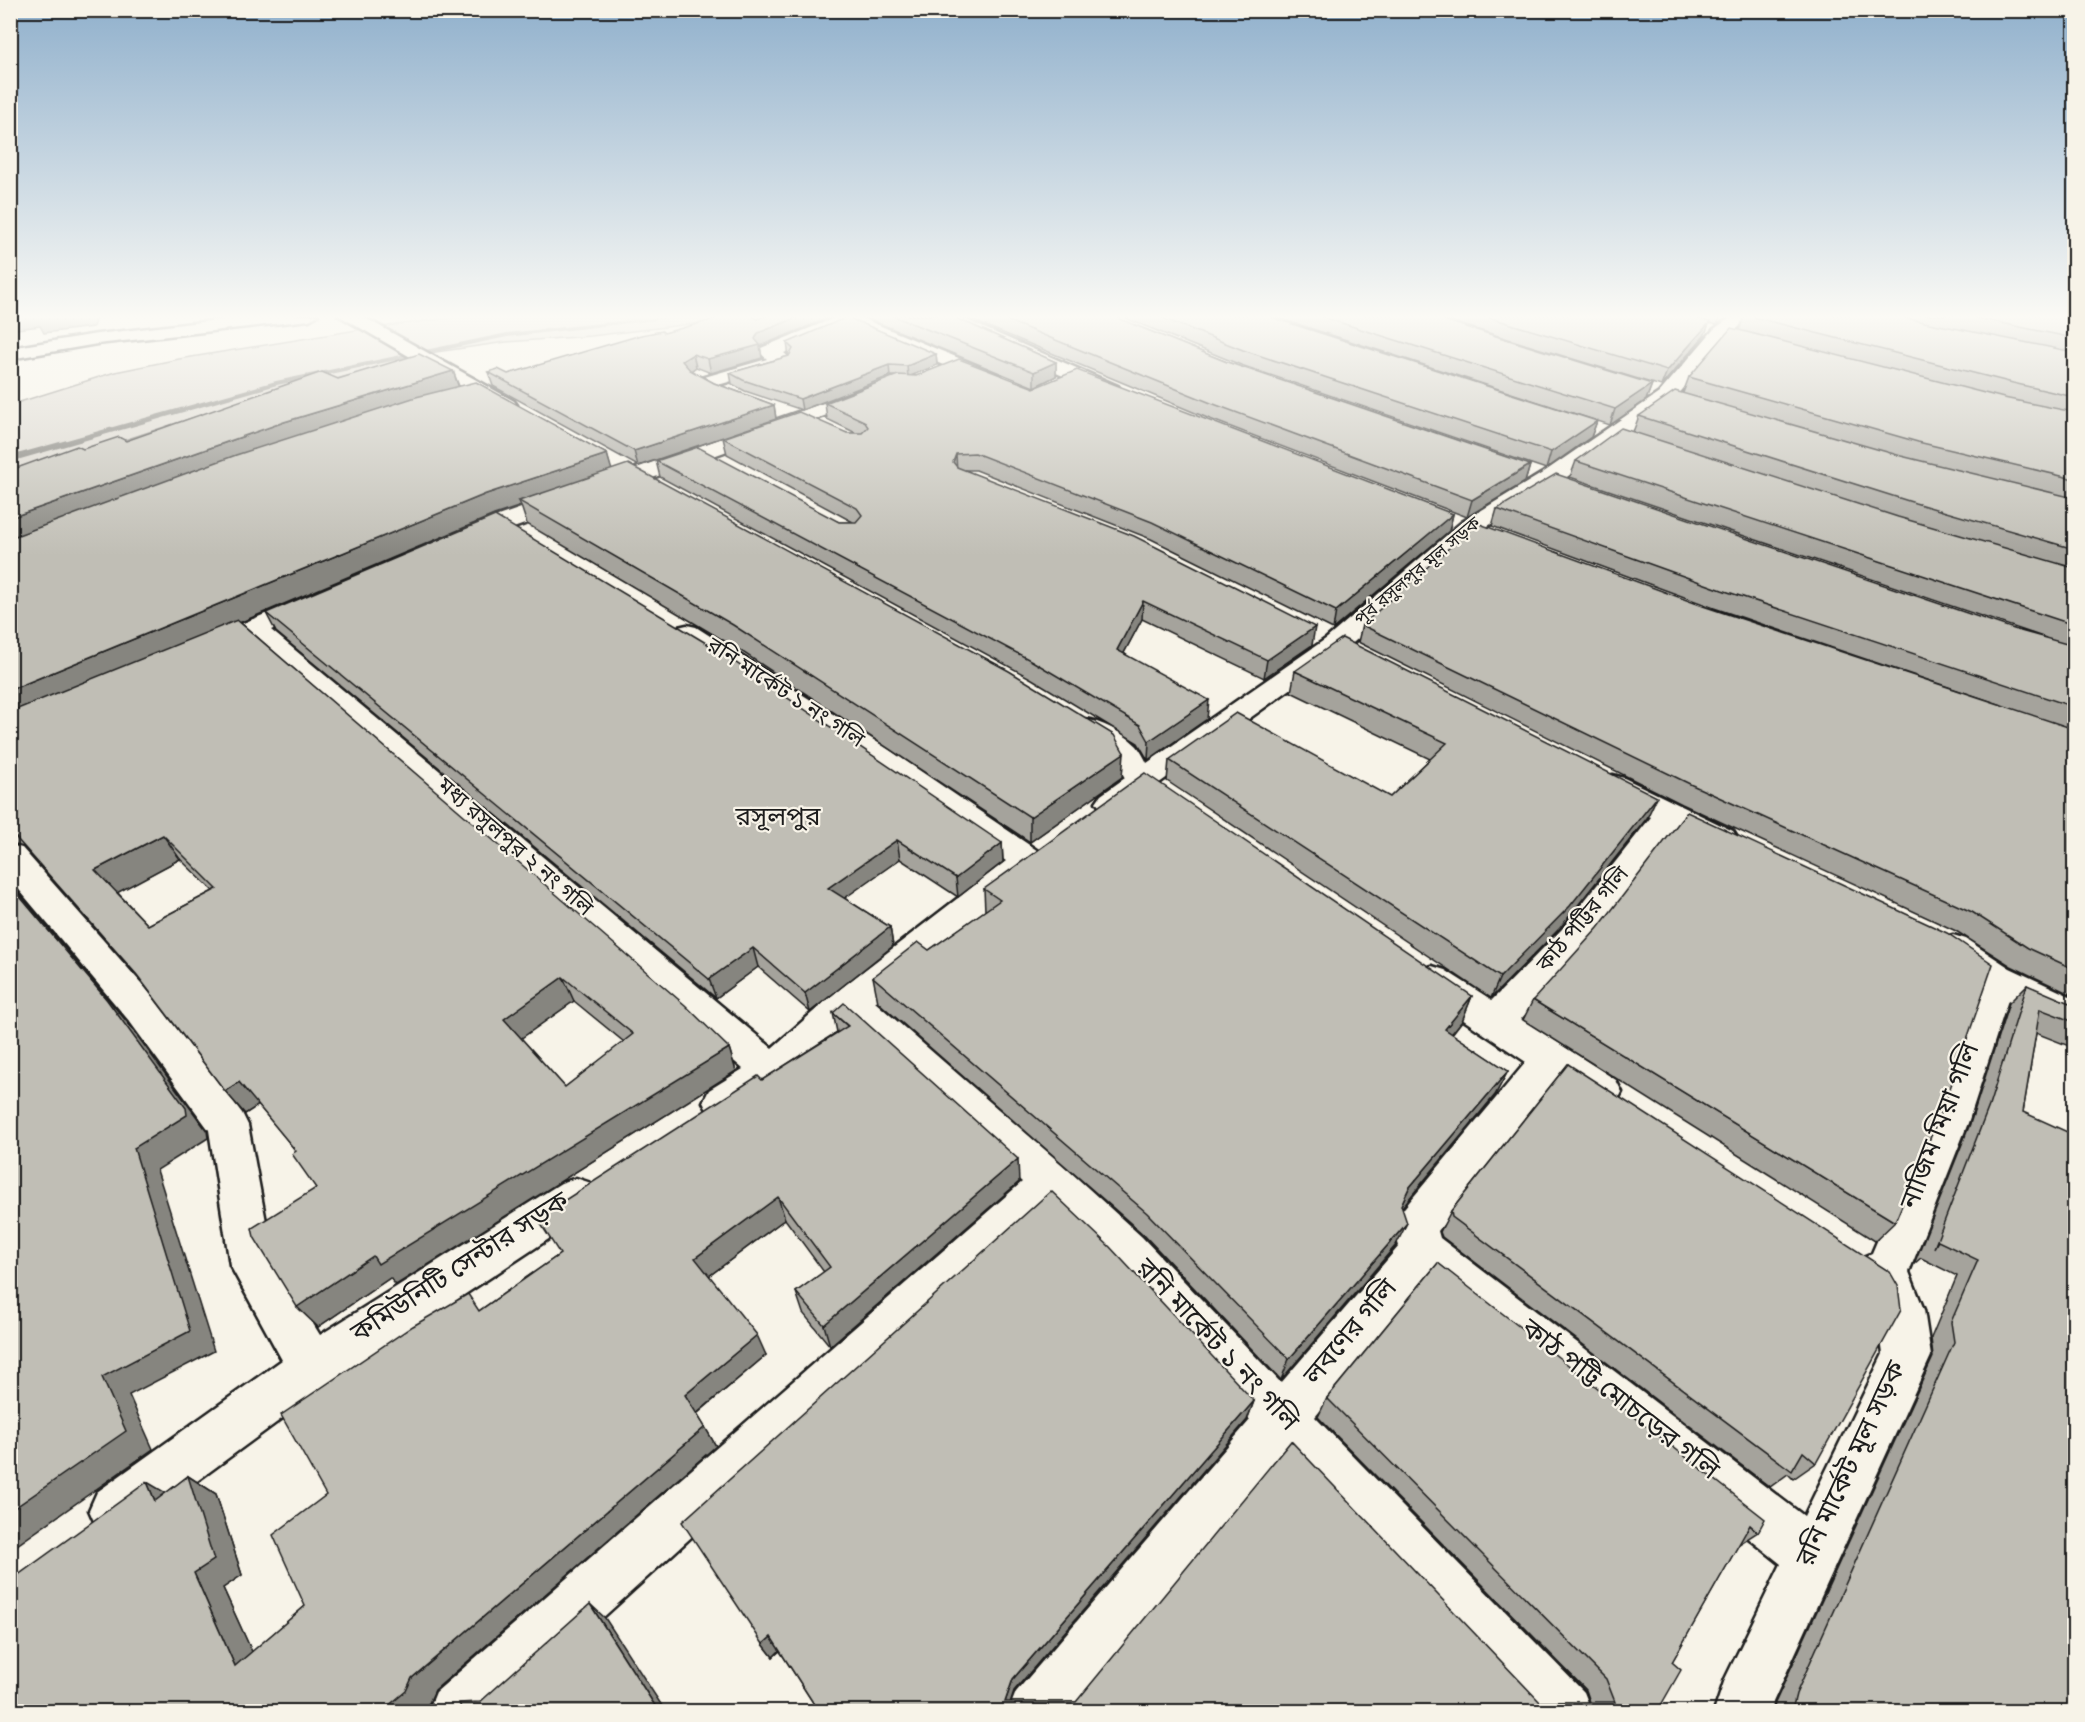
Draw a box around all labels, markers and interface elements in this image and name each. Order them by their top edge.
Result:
street label: পূর্ব রসুলপুর মূল সড়ক [1350,512,1487,632]
street label: রনি মার্কেট ১ নং গলি [700,631,870,756]
street label: মধ্য রসুলপুর ২ নং গলি [429,772,599,924]
district label: রসূলপুর [735,805,821,836]
street label: কাঠ পট্টির গলি [1530,860,1637,980]
street label: নাজিম মিয়া গলি [1893,1038,1989,1216]
street label: কমিউনিটি সেন্টার সড়ক [344,1184,578,1353]
street label: রনি মার্কেট ১ নং গলি [1126,1250,1307,1440]
street label: লবণের গলি [1296,1272,1407,1394]
street label: কাঠ পট্টি মোচড়ের গলি [1512,1310,1726,1489]
street label: রনি মার্কেট মূল সড়ক [1787,1354,1916,1574]

